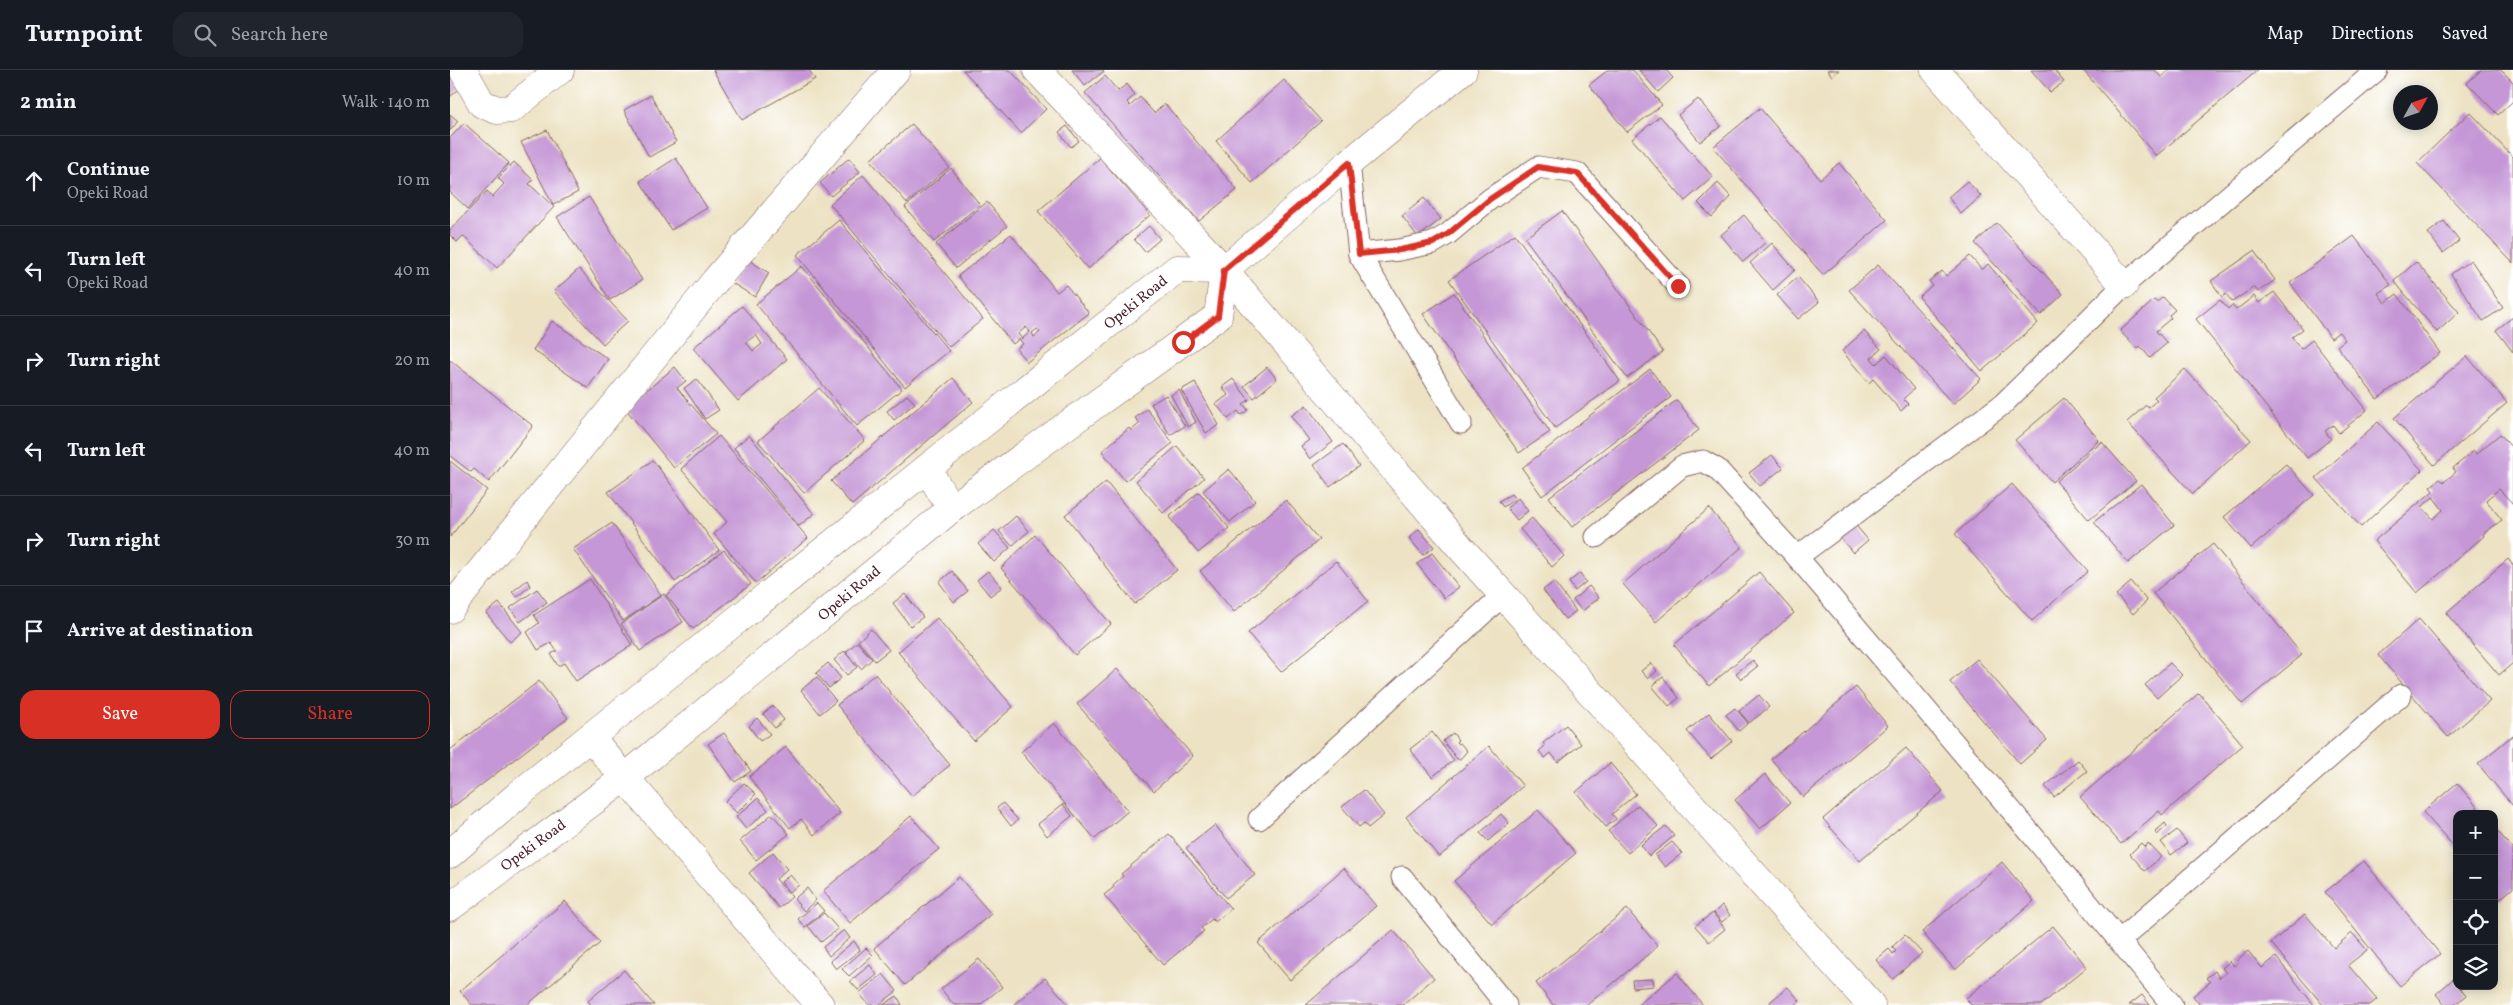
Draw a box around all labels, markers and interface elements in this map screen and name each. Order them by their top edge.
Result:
search box [173,12,523,57]
text: Turnpoint [25,18,143,52]
icon: search [191,21,219,49]
text: Search here [231,22,328,48]
text: Map [2267,22,2303,47]
text: Directions [2331,22,2414,47]
text: Saved [2442,22,2488,47]
north arrow [2393,85,2438,130]
text: 2 min [20,88,77,117]
text: Walk · 140 m [342,92,430,114]
text: Continue [67,157,150,183]
icon: ahead [20,167,48,195]
text: 10 m [397,170,430,192]
text: Opeki Road [67,183,148,205]
text: Turn left [67,247,146,273]
icon: left [20,257,48,285]
text: 40 m [394,260,430,282]
street label: Opeki Road [1100,271,1173,335]
text: Opeki Road [67,273,148,295]
route end [1667,275,1690,298]
route start [1172,331,1195,354]
icon: right [20,347,48,375]
text: Turn right [67,348,160,374]
text: 20 m [395,350,430,372]
icon: left [20,437,48,465]
text: Turn left [67,438,146,464]
text: 40 m [394,440,430,462]
icon: right [20,527,48,555]
text: Turn right [67,528,160,554]
text: 30 m [395,530,430,552]
street label: Opeki Road [814,562,886,627]
icon: arrive [20,617,48,645]
text: Arrive at destination [67,618,253,644]
button: Save [20,690,220,739]
button: Share [230,690,430,739]
map controls [2453,810,2498,990]
button: + [2453,810,2498,855]
street label: Opeki Road [497,815,571,877]
button: − [2453,855,2498,900]
button: locate [2453,900,2498,945]
button: layers [2453,945,2498,990]

